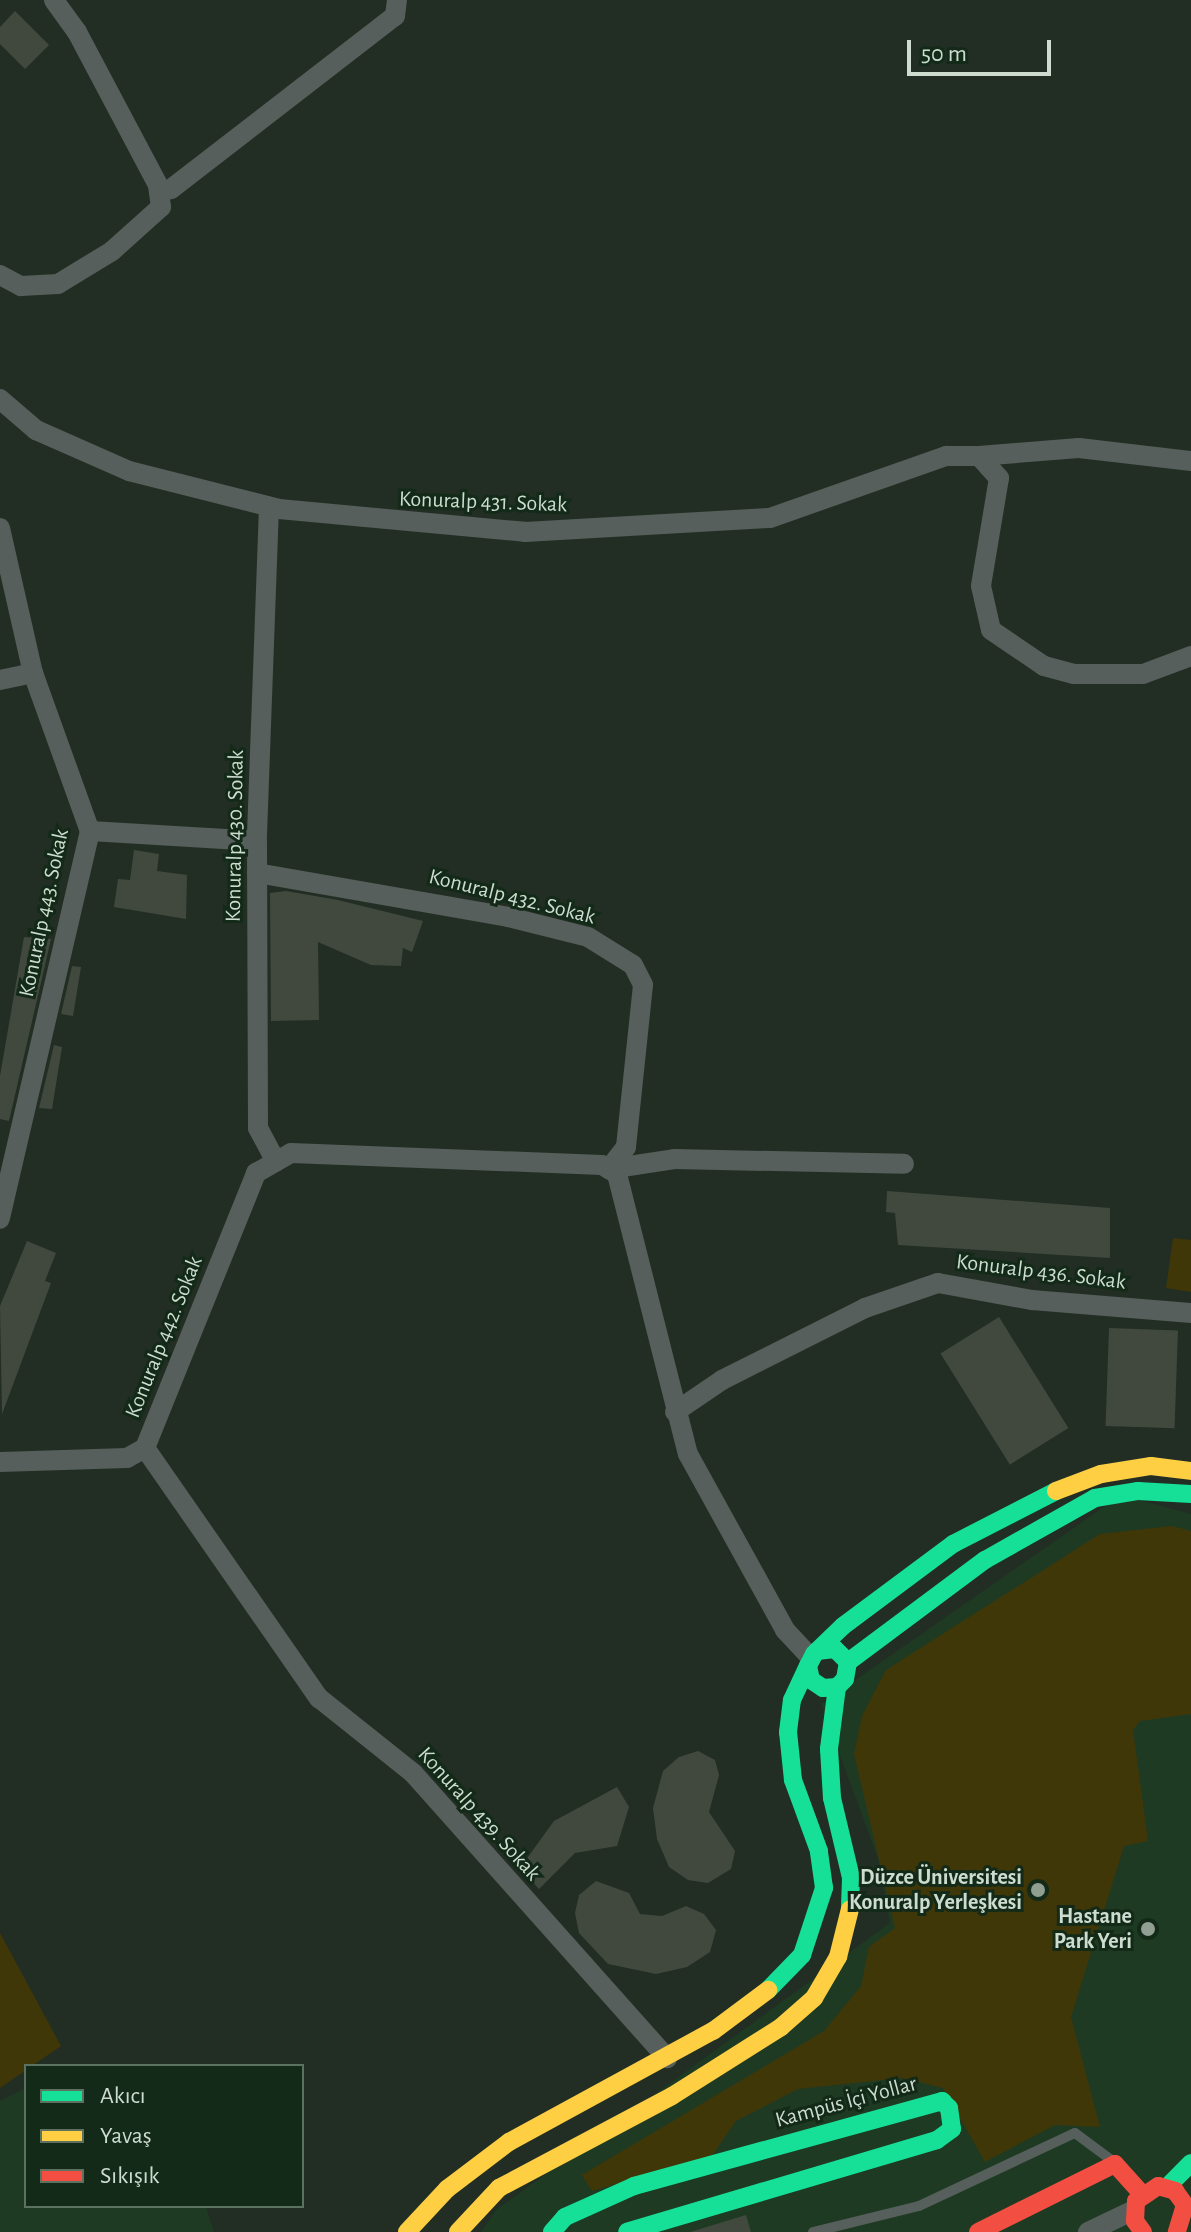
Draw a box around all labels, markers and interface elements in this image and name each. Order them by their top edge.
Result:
scale bar [911,24,1055,74]
text: 50 m [921,42,967,66]
street label: Konuralp 431. Sokak [398,486,568,518]
street label: Konuralp 430. Sokak [220,750,250,922]
street label: Konuralp 443. Sokak [13,827,75,999]
street label: Konuralp 432. Sokak [426,864,598,930]
street label: Konuralp 436. Sokak [955,1248,1127,1296]
street label: Konuralp 442. Sokak [120,1252,208,1422]
street label: Konuralp 439. Sokak [412,1742,546,1886]
place label: Düzce Üniversitesi Konuralp Yerleşkesi [849,1864,1022,1916]
marker: Düzce Üniversitesi Konuralp Yerleşkesi [1029,1881,1047,1899]
place label: Hastane Park Yeri [1054,1903,1132,1954]
marker: Hastane Park Yeri [1139,1920,1157,1938]
legend [24,2064,304,2208]
street label: Kampüs İçi Yollar [772,2070,920,2134]
text: Akıcı [100,2084,146,2108]
text: Yavaş [100,2124,152,2148]
text: Sıkışık [100,2164,160,2188]

